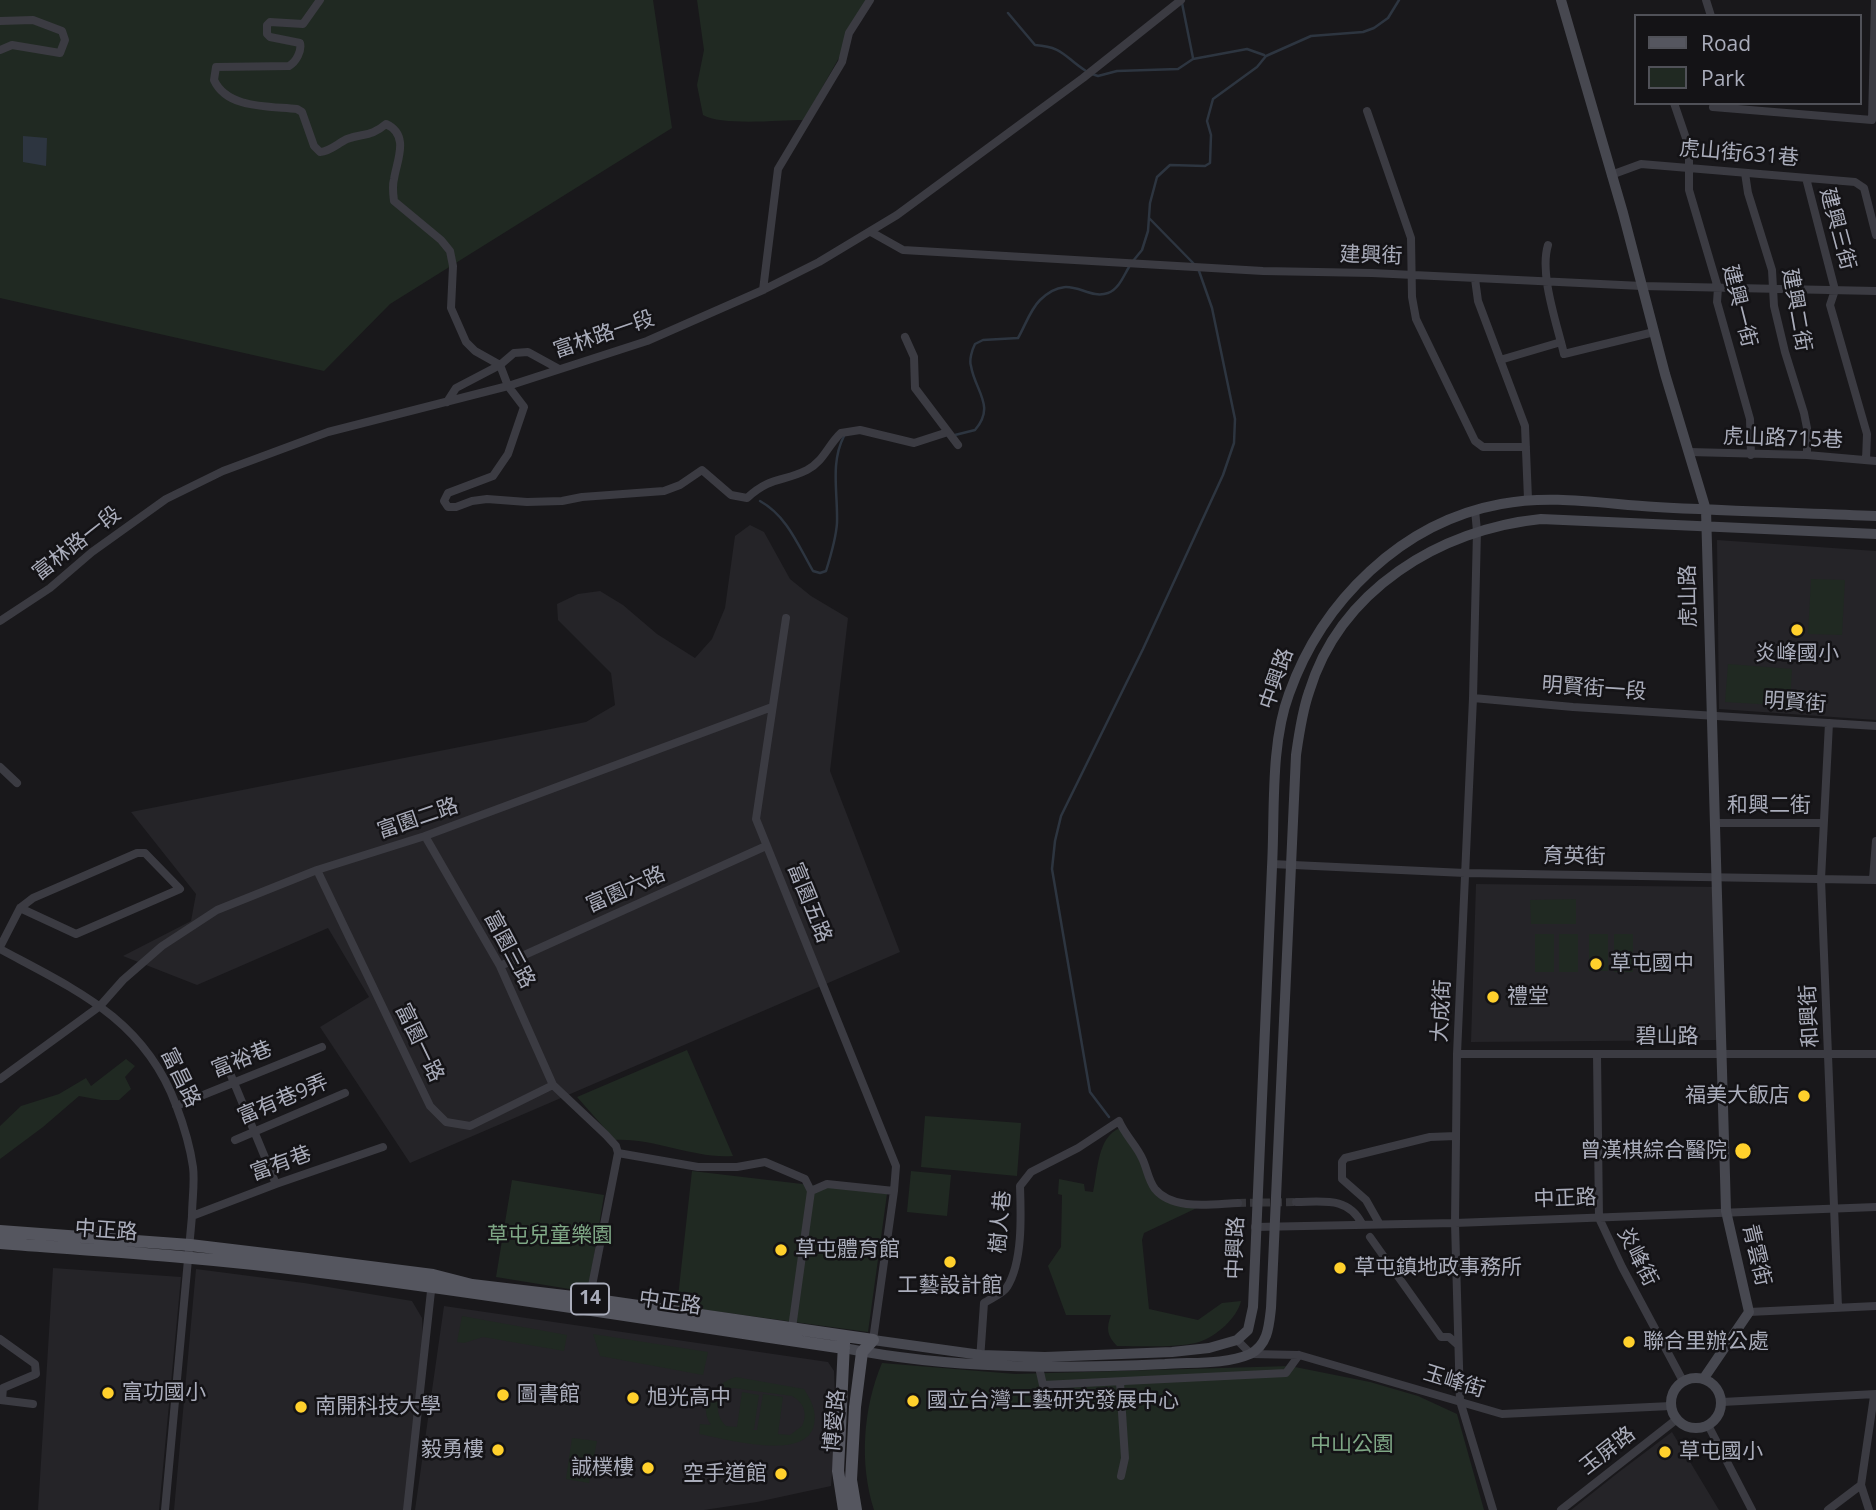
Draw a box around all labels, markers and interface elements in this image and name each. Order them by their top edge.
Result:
legend [1634,14,1862,105]
text: Road [1701,29,1751,57]
text: Park [1701,64,1745,92]
street label: 虎山街631巷 [1678,136,1800,172]
street label: 建興三街 [1814,185,1860,273]
street label: 建興街 [1339,242,1403,270]
street label: 建興一街 [1717,262,1761,350]
street label: 建興二街 [1776,266,1816,354]
street label: 富林路一段 [550,306,658,364]
street label: 虎山路715巷 [1723,424,1843,454]
street label: 富林路一段 [28,502,126,586]
street label: 虎山路 [1676,564,1702,628]
marker: 炎峰國小 [1789,622,1805,638]
place label: 炎峰國小 [1755,641,1839,667]
street label: 中興路 [1255,645,1299,713]
street label: 明賢街一段 [1541,673,1647,705]
street label: 明賢街 [1763,688,1827,718]
street label: 富園二路 [374,793,462,845]
street label: 和興二街 [1727,793,1811,819]
street label: 育英街 [1542,844,1606,870]
street label: 富園五路 [782,859,836,947]
street label: 富園六路 [583,861,669,919]
street label: 富園三路 [478,907,540,993]
place label: 草屯國中 [1610,951,1694,977]
marker: 草屯國中 [1588,956,1604,972]
street label: 大成街 [1428,979,1456,1043]
place label: 禮堂 [1507,984,1549,1010]
street label: 和興街 [1796,984,1824,1048]
marker: 禮堂 [1485,989,1501,1005]
street label: 富園一路 [389,1000,449,1086]
street label: 碧山路 [1636,1024,1698,1050]
street label: 富裕巷 [208,1037,276,1083]
street label: 富昌路 [155,1044,205,1112]
street label: 富有巷9弄 [234,1070,332,1130]
place label: 福美大飯店 [1685,1083,1790,1109]
marker: 福美大飯店 [1796,1088,1812,1104]
place label: 曾漢棋綜合醫院 [1580,1138,1727,1164]
street label: 富有巷 [247,1141,315,1187]
marker: 曾漢棋綜合醫院 [1733,1141,1753,1161]
street label: 中正路 [1533,1185,1597,1213]
street label: 樹人巷 [986,1190,1016,1254]
street label: 中正路 [74,1216,138,1246]
street label: 中興路 [1222,1216,1250,1280]
street label: 青雲街 [1737,1221,1775,1289]
park label: 草屯兒童樂園 [487,1223,613,1249]
street label: 炎峰街 [1611,1223,1663,1291]
place label: 草屯體育館 [795,1237,900,1263]
marker: 草屯體育館 [773,1242,789,1258]
marker: 工藝設計館 [942,1254,958,1270]
place label: 草屯鎮地政事務所 [1354,1255,1522,1281]
marker: 草屯鎮地政事務所 [1332,1260,1348,1276]
place label: 工藝設計館 [898,1273,1002,1299]
road number: 14 [571,1284,609,1315]
street label: 中正路 [637,1286,703,1320]
place label: 聯合里辦公處 [1643,1329,1769,1355]
marker: 聯合里辦公處 [1621,1334,1637,1350]
street label: 玉峰街 [1420,1361,1488,1403]
place label: 富功國小 [122,1380,206,1406]
place label: 圖書館 [517,1382,580,1408]
marker: 富功國小 [100,1385,116,1401]
place label: 旭光高中 [647,1385,731,1411]
marker: 圖書館 [495,1387,511,1403]
place label: 國立台灣工藝研究發展中心 [927,1388,1179,1414]
street label: 博愛路 [820,1389,850,1453]
marker: 旭光高中 [625,1390,641,1406]
marker: 國立台灣工藝研究發展中心 [905,1393,921,1409]
place label: 南開科技大學 [315,1394,441,1420]
marker: 南開科技大學 [293,1399,309,1415]
street label: 玉屏路 [1575,1422,1641,1480]
park label: 中山公園 [1310,1432,1394,1458]
place label: 毅勇樓 [421,1437,484,1463]
place label: 草屯國小 [1679,1439,1763,1465]
marker: 毅勇樓 [490,1442,506,1458]
marker: 草屯國小 [1657,1444,1673,1460]
place label: 誠樸樓 [571,1455,634,1481]
marker: 誠樸樓 [640,1460,656,1476]
place label: 空手道館 [683,1461,767,1487]
marker: 空手道館 [773,1466,789,1482]

